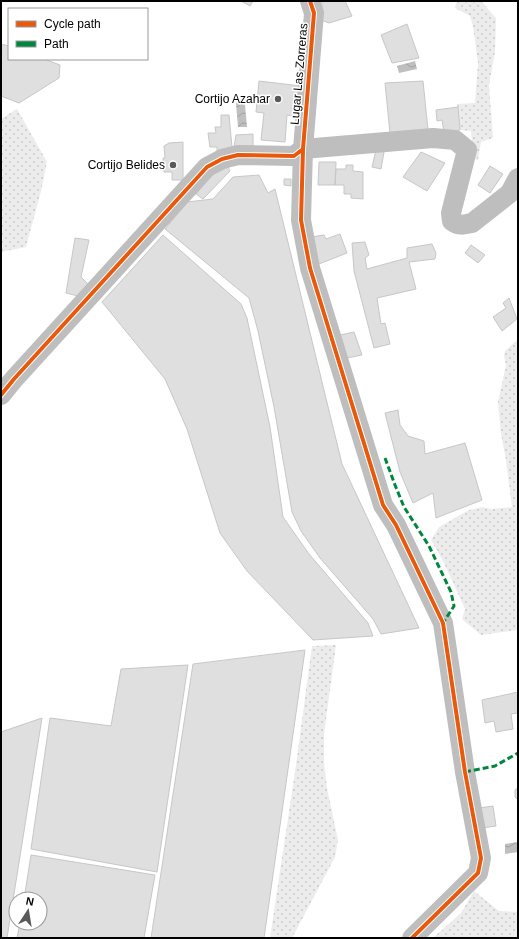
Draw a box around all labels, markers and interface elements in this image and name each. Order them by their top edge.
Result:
legend [8,8,148,60]
text: Cycle path [44,17,101,31]
street label: Lugar Las Zorreras [288,23,310,125]
text: Path [44,37,69,51]
place label: Cortijo Azahar [195,92,270,106]
marker: Cortijo Azahar [273,94,283,104]
place label: Cortijo Belides [88,158,165,172]
marker: Cortijo Belides [168,160,178,170]
north arrow [8,891,48,931]
text: N [25,895,35,908]

